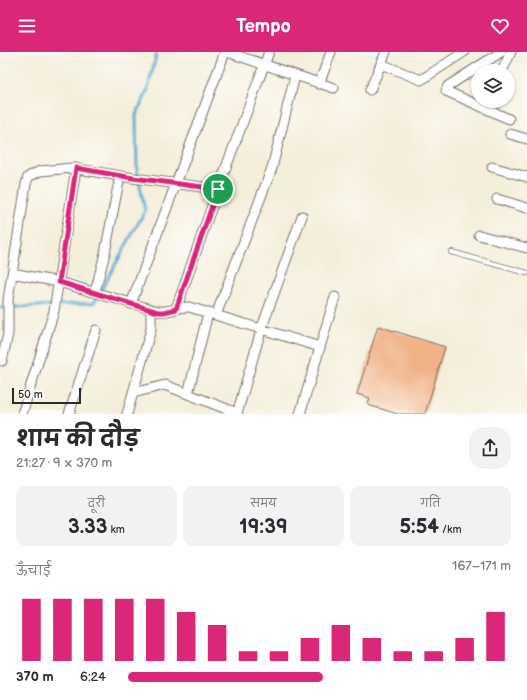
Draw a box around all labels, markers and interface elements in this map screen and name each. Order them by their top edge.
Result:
icon: menu [16,15,38,37]
icon: heart [489,15,511,37]
text: Tempo [236,16,291,37]
map controls [471,64,515,108]
button: layers [471,64,515,108]
pin [201,172,235,206]
icon: arrive [207,178,229,200]
scale bar [12,386,81,405]
text: 50 m [18,388,43,401]
text: शाम की दौड़ [16,426,139,453]
button: share [469,427,511,469]
text: 21:27 · 9 × 370 m [16,455,112,471]
text: दूरी [88,497,105,510]
text: समय [250,497,277,510]
text: गति [420,497,441,510]
text: 3.33 [68,515,107,539]
text: 19:39 [239,515,288,539]
text: 5:54 [399,515,439,539]
text: km [107,523,125,536]
text: /km [439,523,462,536]
text: 167–171 m [452,558,511,574]
text: ऊँचाई [16,563,51,579]
text: 370 m [16,669,53,685]
text: 6:24 [80,669,106,685]

